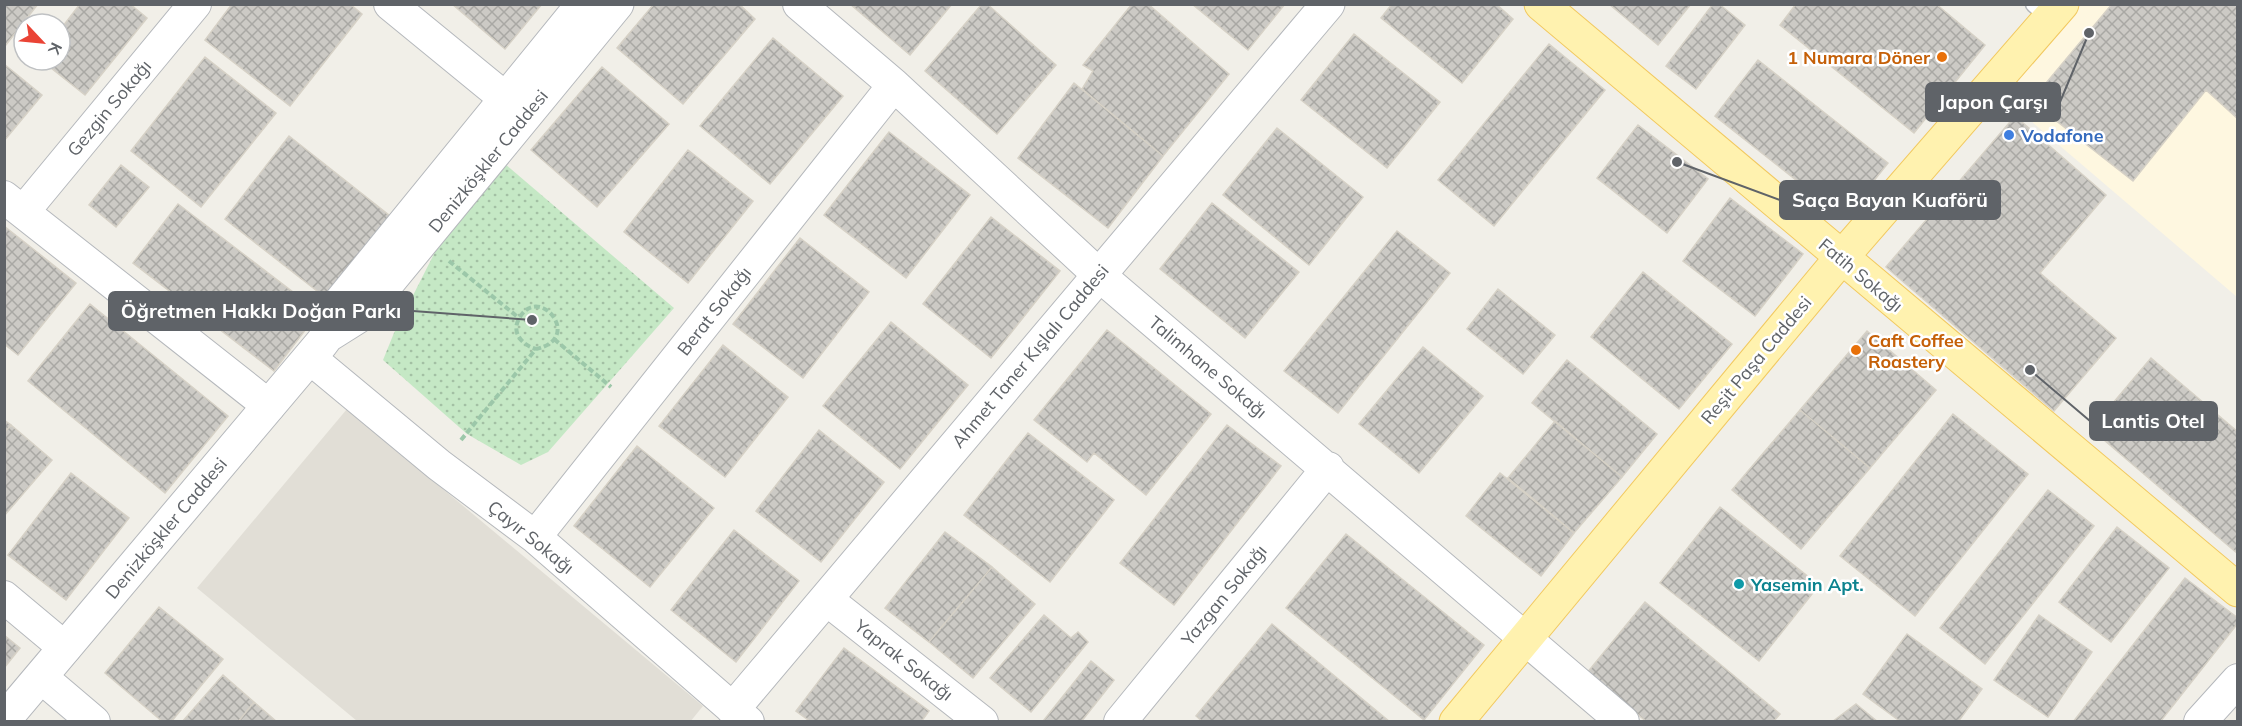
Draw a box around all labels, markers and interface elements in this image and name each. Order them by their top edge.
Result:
north arrow [12,12,72,72]
text: K [44,39,67,59]
place label: 1 Numara Döner [1787,46,1931,69]
marker: 1 Numara Döner [1935,50,1949,64]
street label: Gezgin Sokağı [62,55,156,161]
callout: Japon Çarşı [1926,83,2060,121]
street label: Denizköşkler Caddesi [423,85,553,237]
text: Japon Çarşı [1938,89,2048,114]
place label: Vodafone [2020,124,2104,147]
marker: Vodafone [2002,128,2016,142]
callout: Saça Bayan Kuaförü [1780,181,2000,219]
text: Saça Bayan Kuaförü [1792,187,1988,212]
street label: Fatih Sokağı [1814,233,1908,317]
street label: Ahmet Taner Kışlalı Caddesi [946,260,1114,452]
street label: Berat Sokağı [672,262,756,360]
street label: Reşit Paşa Caddesi [1696,291,1816,429]
callout: Öğretmen Hakkı Doğan Parkı [109,292,413,330]
text: Öğretmen Hakkı Doğan Parkı [121,298,401,323]
street label: Talimhane Sokağı [1144,311,1272,423]
place label: Caft Coffee Roastery [1868,329,1964,373]
marker: Caft Coffee Roastery [1849,343,1863,357]
callout: Lantis Otel [2090,402,2217,440]
text: Lantis Otel [2101,408,2205,433]
street label: Denizköşkler Caddesi [100,453,232,603]
street label: Çayır Sokağı [483,495,579,579]
street label: Yazgan Sokağı [1176,540,1272,651]
place label: Yasemin Apt. [1750,573,1864,596]
marker: Yasemin Apt. [1732,577,1746,591]
street label: Yaprak Sokağı [849,614,958,706]

